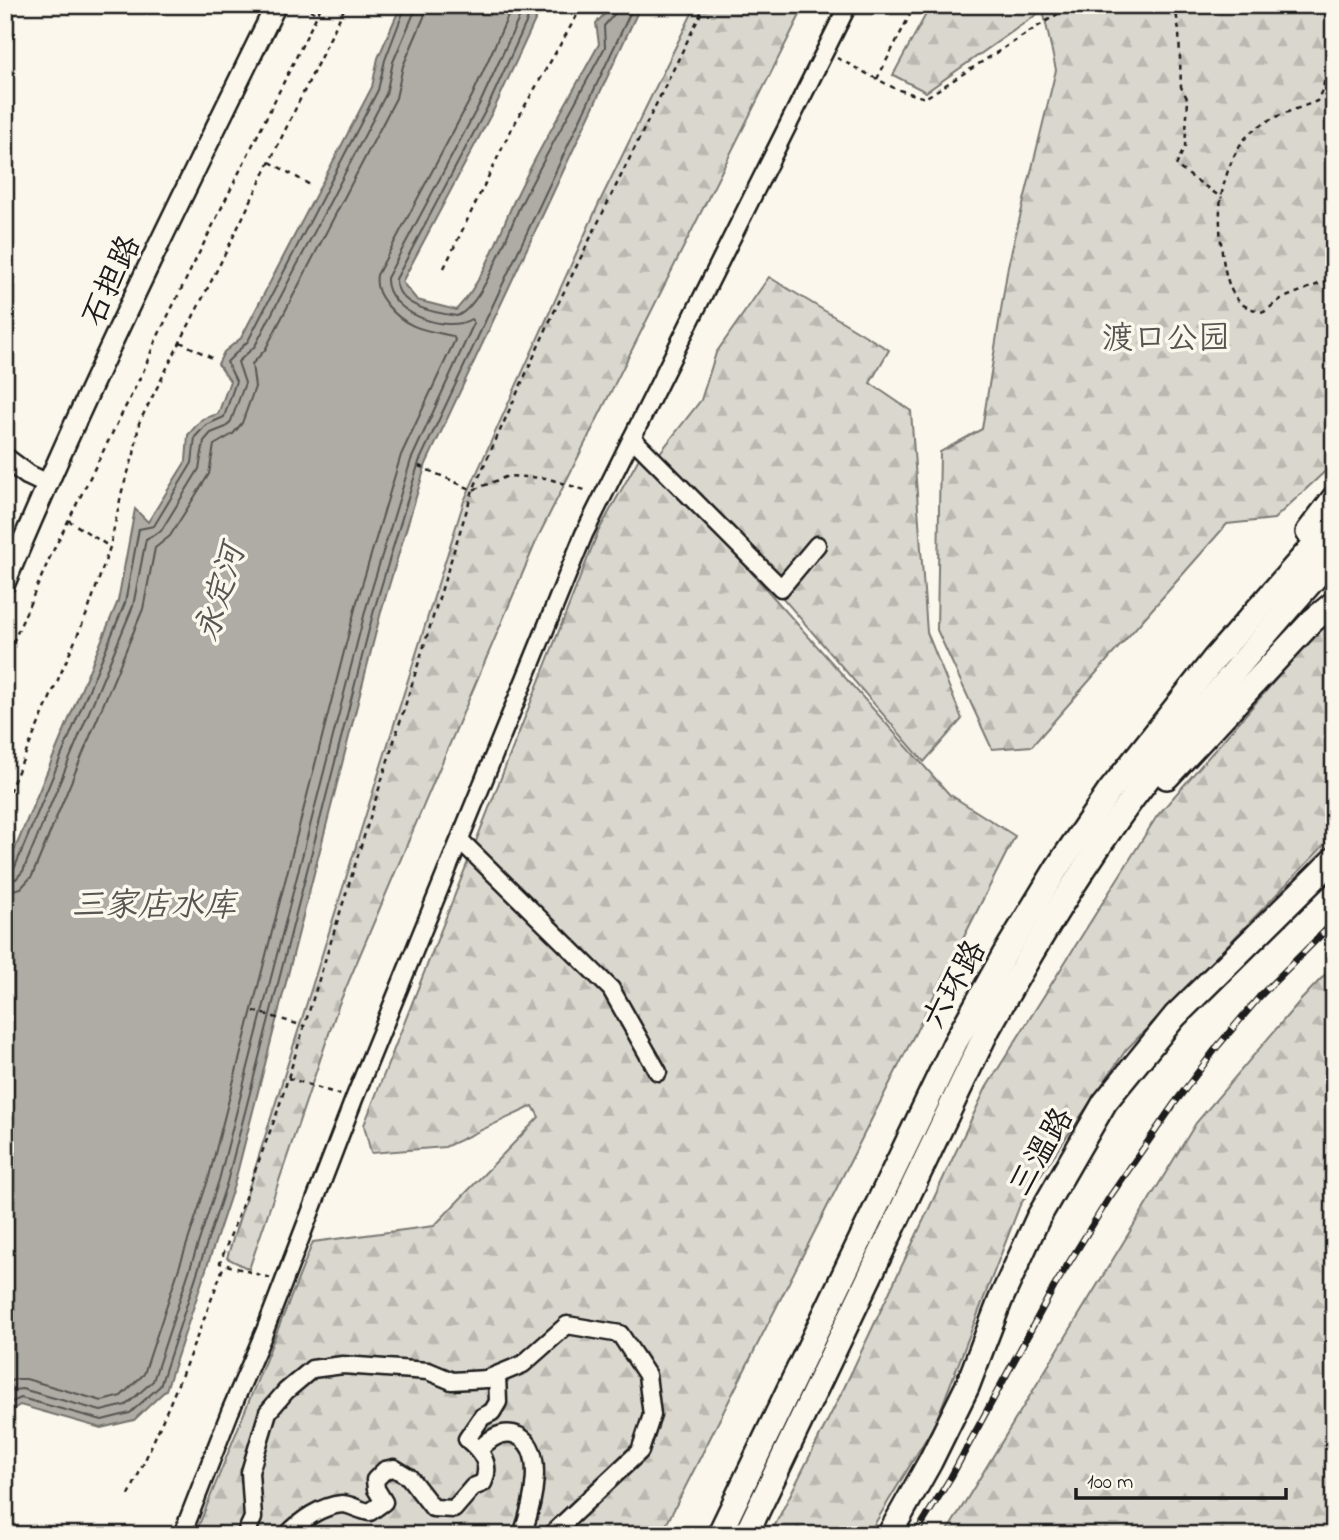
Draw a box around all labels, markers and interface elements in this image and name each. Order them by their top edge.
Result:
street label: 石担路 [72,228,155,335]
park label: 渡口公园 [1102,317,1230,364]
water label: 永定河 [184,534,261,648]
water label: 三家店水库 [72,883,240,931]
street label: 六环路 [912,932,1000,1039]
street label: 三温路 [999,1099,1087,1206]
scale bar [1076,1456,1286,1500]
text: 100 m [1087,1468,1133,1498]

